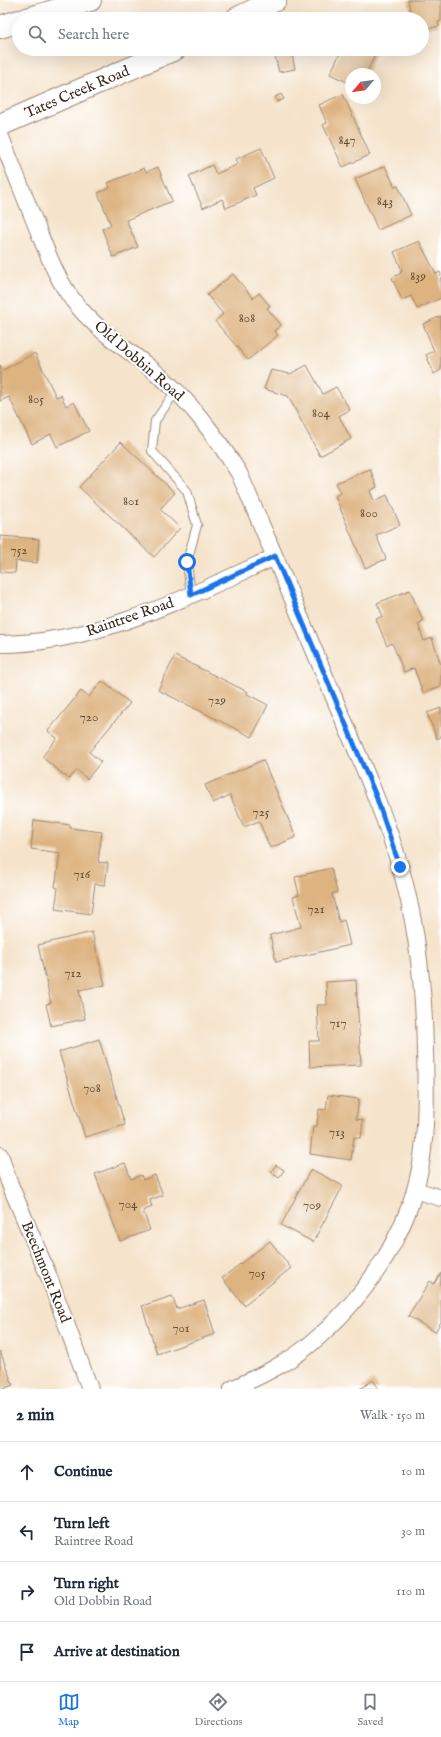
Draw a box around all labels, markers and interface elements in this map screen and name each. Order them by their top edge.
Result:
search box [12,12,429,56]
icon: search [26,23,48,45]
text: Search here [58,25,129,44]
street label: Tates Creek Road [22,61,133,123]
north arrow [345,68,381,104]
house number: 847 [338,132,356,149]
house number: 843 [377,193,393,210]
house number: 839 [410,268,426,285]
house number: 808 [239,310,255,327]
street label: Old Dobbin Road [90,317,189,406]
house number: 805 [28,391,44,408]
house number: 804 [312,405,331,422]
house number: 801 [123,493,139,510]
house number: 800 [360,505,378,522]
house number: 752 [11,542,27,559]
route start [178,553,196,571]
street label: Raintree Road [84,593,177,641]
house number: 729 [208,692,226,709]
house number: 720 [80,709,98,726]
house number: 725 [253,804,270,821]
route end [391,858,409,876]
house number: 716 [74,866,91,883]
house number: 721 [307,901,325,918]
house number: 712 [64,965,82,982]
house number: 717 [329,1015,347,1032]
house number: 708 [83,1080,101,1097]
house number: 713 [329,1124,345,1141]
house number: 704 [119,1196,138,1213]
house number: 709 [303,1197,321,1214]
street label: Beechmont Road [17,1218,75,1327]
house number: 705 [248,1265,266,1282]
house number: 701 [172,1320,190,1337]
text: 2 min [16,1405,54,1426]
text: Walk · 150 m [360,1407,425,1424]
icon: ahead [16,1461,38,1483]
text: Continue [54,1462,112,1481]
text: 10 m [401,1463,425,1480]
text: Turn left [54,1514,110,1533]
icon: left [16,1521,38,1543]
text: 30 m [401,1523,425,1540]
text: Raintree Road [54,1533,133,1550]
text: Turn right [54,1574,119,1593]
icon: right [16,1581,38,1603]
text: 110 m [396,1583,425,1600]
text: Old Dobbin Road [54,1593,152,1610]
icon: arrive [16,1641,38,1663]
text: Arrive at destination [54,1642,180,1661]
tab: Map [58,1691,80,1729]
tab: Directions [195,1691,242,1729]
tab: Saved [357,1691,383,1729]

